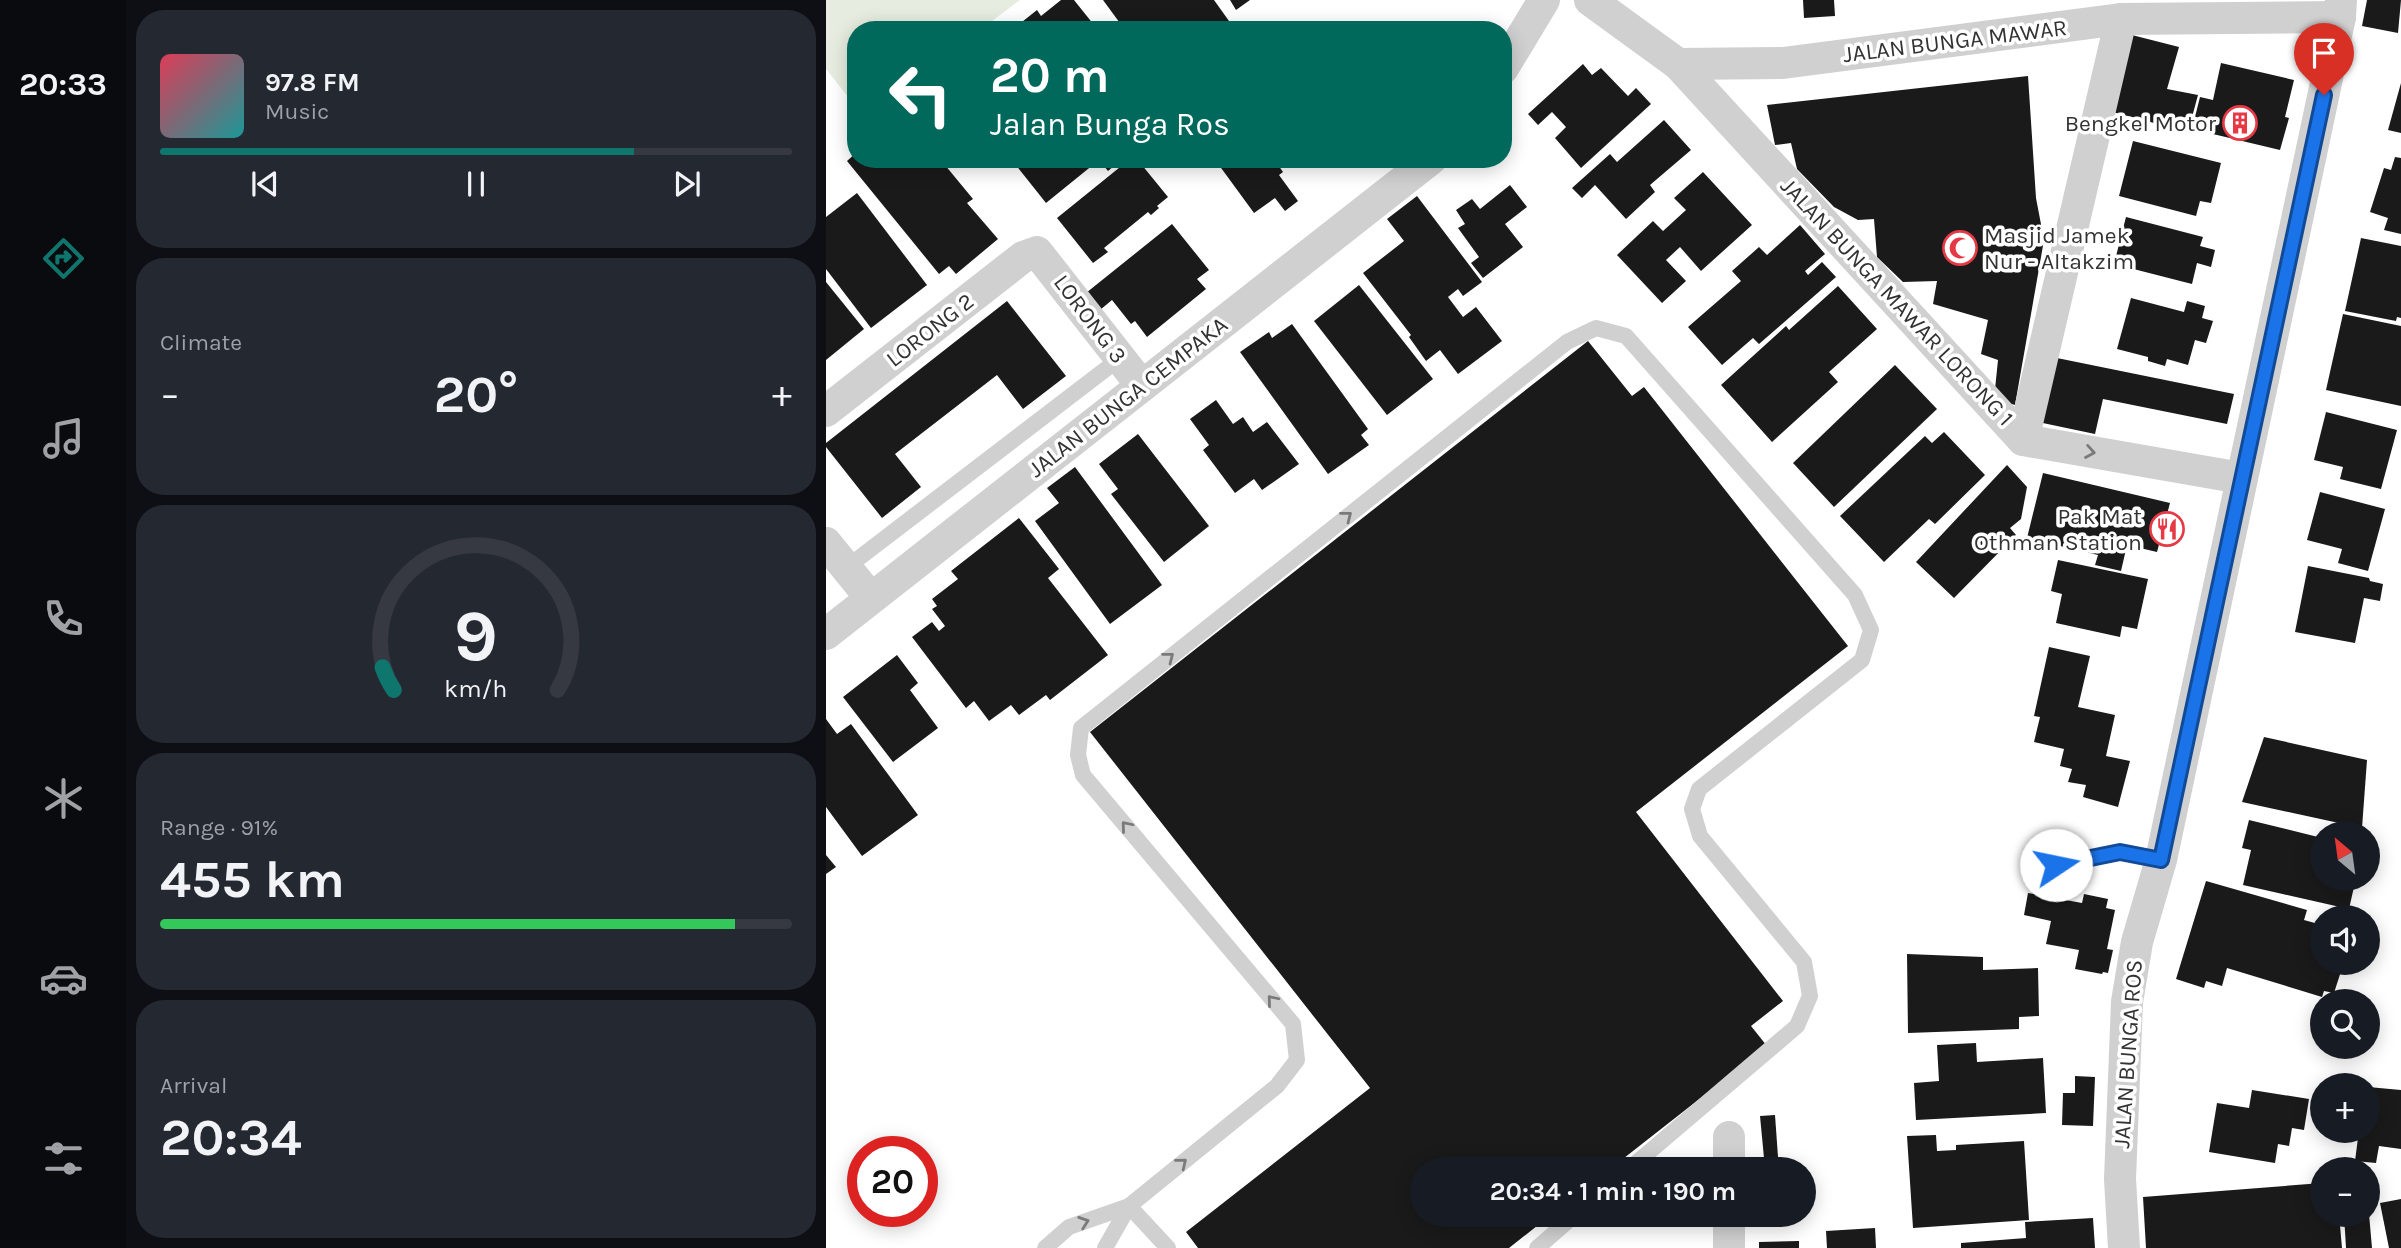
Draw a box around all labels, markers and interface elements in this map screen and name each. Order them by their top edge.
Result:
street label: JALAN BUNGA MAWAR [1842,14,2068,68]
pin [2294,23,2354,95]
icon: arrive [2305,34,2343,72]
text: 20 m [990,47,1110,104]
icon: left [875,49,966,140]
text: 20:33 [19,66,107,103]
text: 97.8 FM [265,67,360,98]
text: Music [265,98,329,125]
building icon: Bengkel Motor [2221,104,2259,142]
text: Jalan Bunga Ros [990,106,1230,143]
place label: Bengkel Motor [2065,110,2217,137]
icon: previous [246,165,284,203]
icon: pause [457,165,495,203]
icon: next [668,165,706,203]
street label: JALAN BUNGA MAWAR LORONG 1 [1775,172,2019,432]
place label: Masjid Jamek Nur - Altakzim [1984,222,2134,275]
mosque icon: Masjid Jamek Nur - Altakzim [1941,229,1979,267]
icon: directions [39,234,88,283]
street label: LORONG 3 [1048,269,1132,369]
street label: LORONG 2 [881,287,979,373]
street label: JALAN BUNGA CEMPAKA [1023,311,1233,483]
text: Climate [160,329,242,356]
text: 20° [434,364,518,425]
text: − [160,372,180,417]
text: + [772,372,792,417]
icon: music [39,414,88,463]
one-way arrow [2084,444,2096,459]
place label: Pak Mat Othman Station [1974,503,2142,556]
restaurant icon: Pak Mat Othman Station [2148,510,2186,548]
one-way arrow [1339,512,1352,524]
text: 9 [454,593,498,678]
icon: phone [39,594,88,643]
one-way arrow [1162,653,1174,666]
text: km/h [444,674,508,703]
icon: climate [39,774,88,823]
text: Range · 91% [160,814,278,841]
one-way arrow [1122,821,1134,834]
north arrow [2310,821,2380,891]
map controls [2310,821,2380,1227]
position arrow [2019,828,2093,902]
text: 455 km [160,849,345,910]
button: sound [2310,905,2380,975]
icon: car [39,954,88,1003]
street label: JALAN BUNGA ROS [2108,959,2148,1149]
button: search [2310,989,2380,1059]
one-way arrow [1268,995,1280,1008]
text: Arrival [160,1072,227,1099]
button: + [2310,1073,2380,1143]
text: 20:34 [160,1107,302,1168]
icon: filters [39,1134,88,1183]
speed limit sign: 20 [847,1136,938,1227]
button: − [2310,1157,2380,1227]
one-way arrow [1174,1159,1187,1171]
text: 20:34 · 1 min · 190 m [1490,1176,1736,1207]
one-way arrow [1078,1216,1090,1230]

